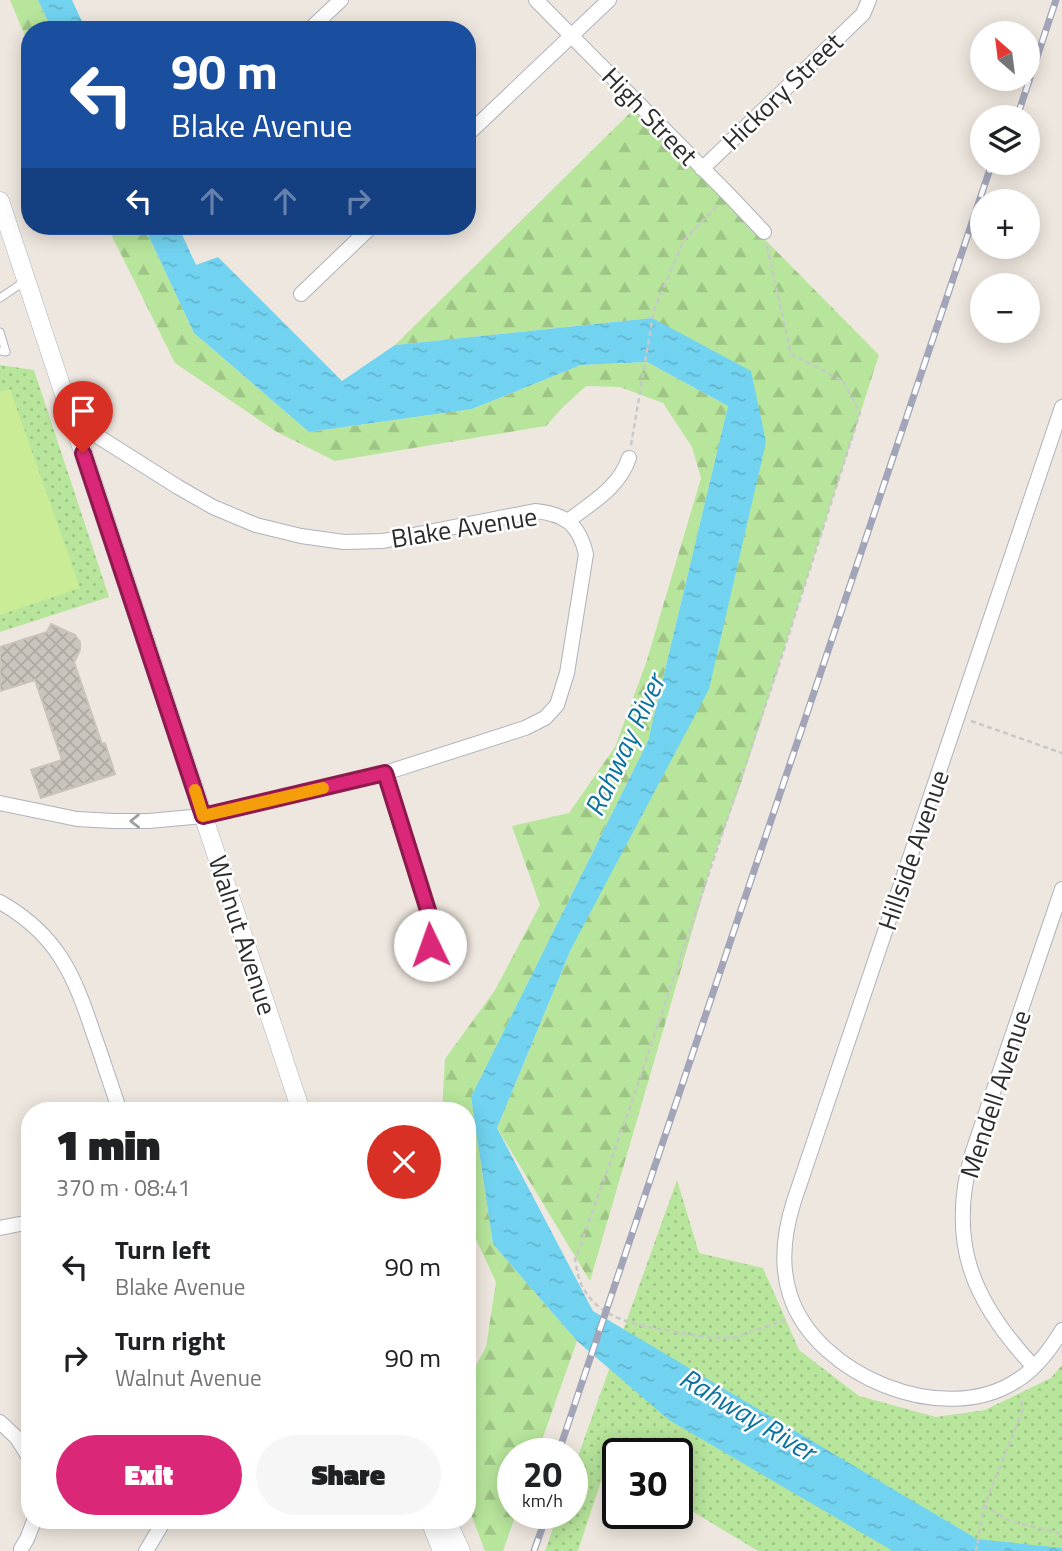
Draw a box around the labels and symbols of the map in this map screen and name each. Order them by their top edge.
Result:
north arrow [970,21,1040,91]
street label: Hickory Street [713,23,851,159]
street label: High Street [593,58,707,174]
pin [53,381,113,453]
street label: Blake Avenue [388,496,540,558]
water label: Rahway River [572,664,677,823]
street label: Hillside Avenue [867,765,959,935]
one-way arrow [129,813,140,829]
street label: Walnut Avenue [199,850,287,1020]
position arrow [393,908,467,982]
street label: Mendell Avenue [949,1005,1041,1183]
water label: Rahway River [672,1356,827,1473]
speed limit sign: 30 [602,1438,693,1529]

